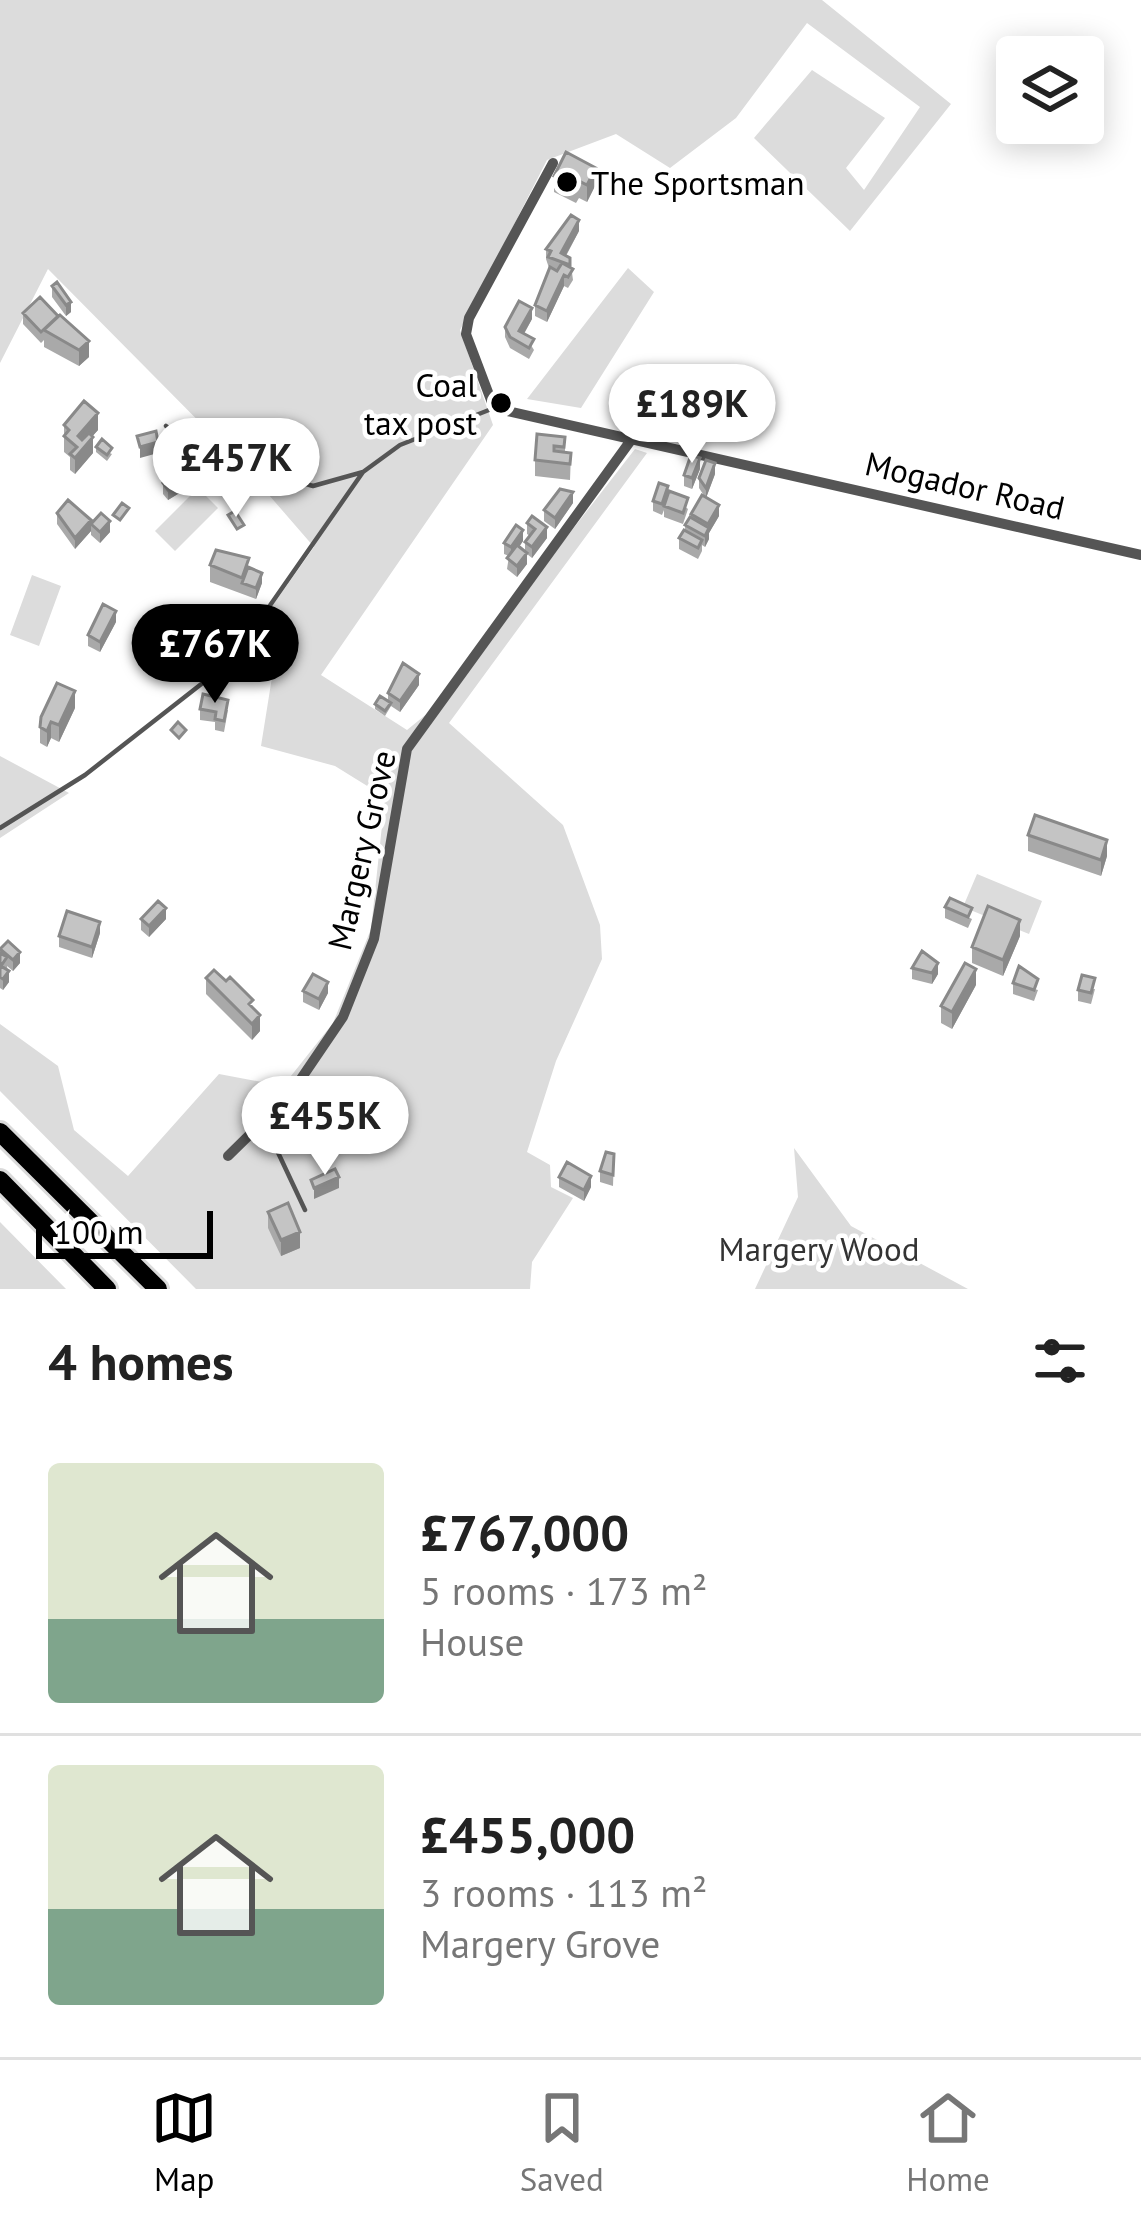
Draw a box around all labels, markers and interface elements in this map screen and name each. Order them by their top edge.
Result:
map controls [996,36,1104,144]
button: layers [996,36,1104,144]
place label: The Sportsman [591,161,805,204]
marker: The Sportsman [554,169,580,195]
place label: Coal tax post [364,363,477,444]
pin: £189K [608,364,776,466]
text: £189K [636,377,748,428]
marker: Coal tax post [488,390,514,416]
pin: £457K [152,418,320,520]
text: £457K [180,431,292,482]
street label: Mogador Road [861,441,1069,529]
pin: £767K [131,604,299,706]
text: £767K [159,617,271,668]
street label: Margery Grove [317,746,405,954]
pin: £455K [241,1076,409,1178]
text: £455K [269,1089,381,1140]
scale bar [36,1205,213,1258]
text: 100 m [54,1210,144,1253]
park label: Margery Wood [719,1227,919,1270]
text: 4 homes [48,1328,234,1394]
icon: filters [1027,1328,1093,1394]
text: £767,000 [420,1499,629,1565]
icon: home [144,1511,288,1655]
text: 5 rooms · 173 m² [420,1565,707,1616]
text: House [420,1616,524,1667]
text: £455,000 [420,1801,635,1867]
icon: home [144,1813,288,1957]
text: 3 rooms · 113 m² [420,1867,707,1918]
text: Margery Grove [420,1918,660,1969]
tab: Map [151,2085,217,2200]
tab: Saved [520,2085,604,2200]
tab: Home [906,2085,990,2200]

